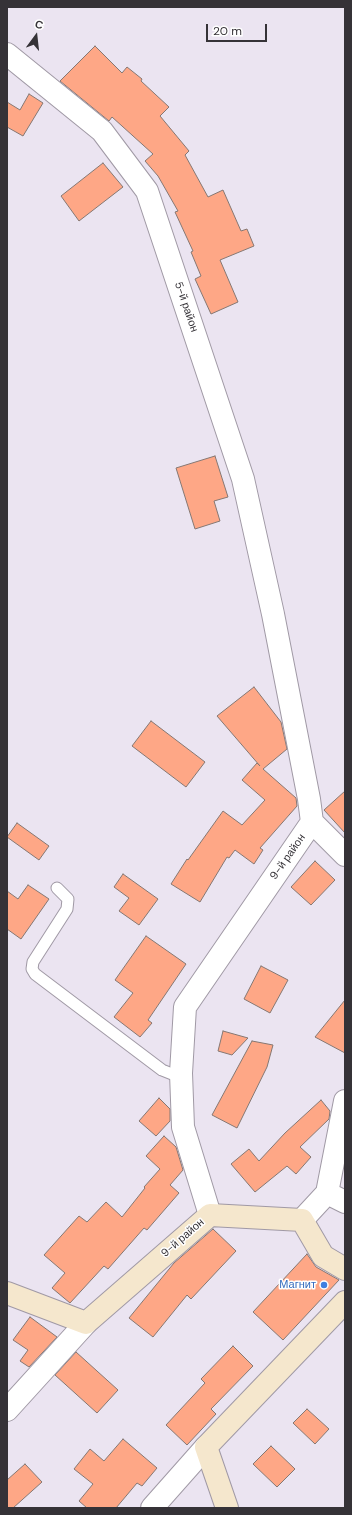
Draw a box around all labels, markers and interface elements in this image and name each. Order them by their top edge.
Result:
north arrow [16,16,56,56]
scale bar [208,16,269,42]
text: С [33,17,45,32]
text: 20 m [213,23,242,39]
street label: 5-й район [171,280,201,334]
street label: 9-й район [268,832,308,882]
street label: 9-й район [159,1216,207,1260]
place label: Магнит [279,1278,316,1292]
marker: Магнит [319,1280,329,1290]

